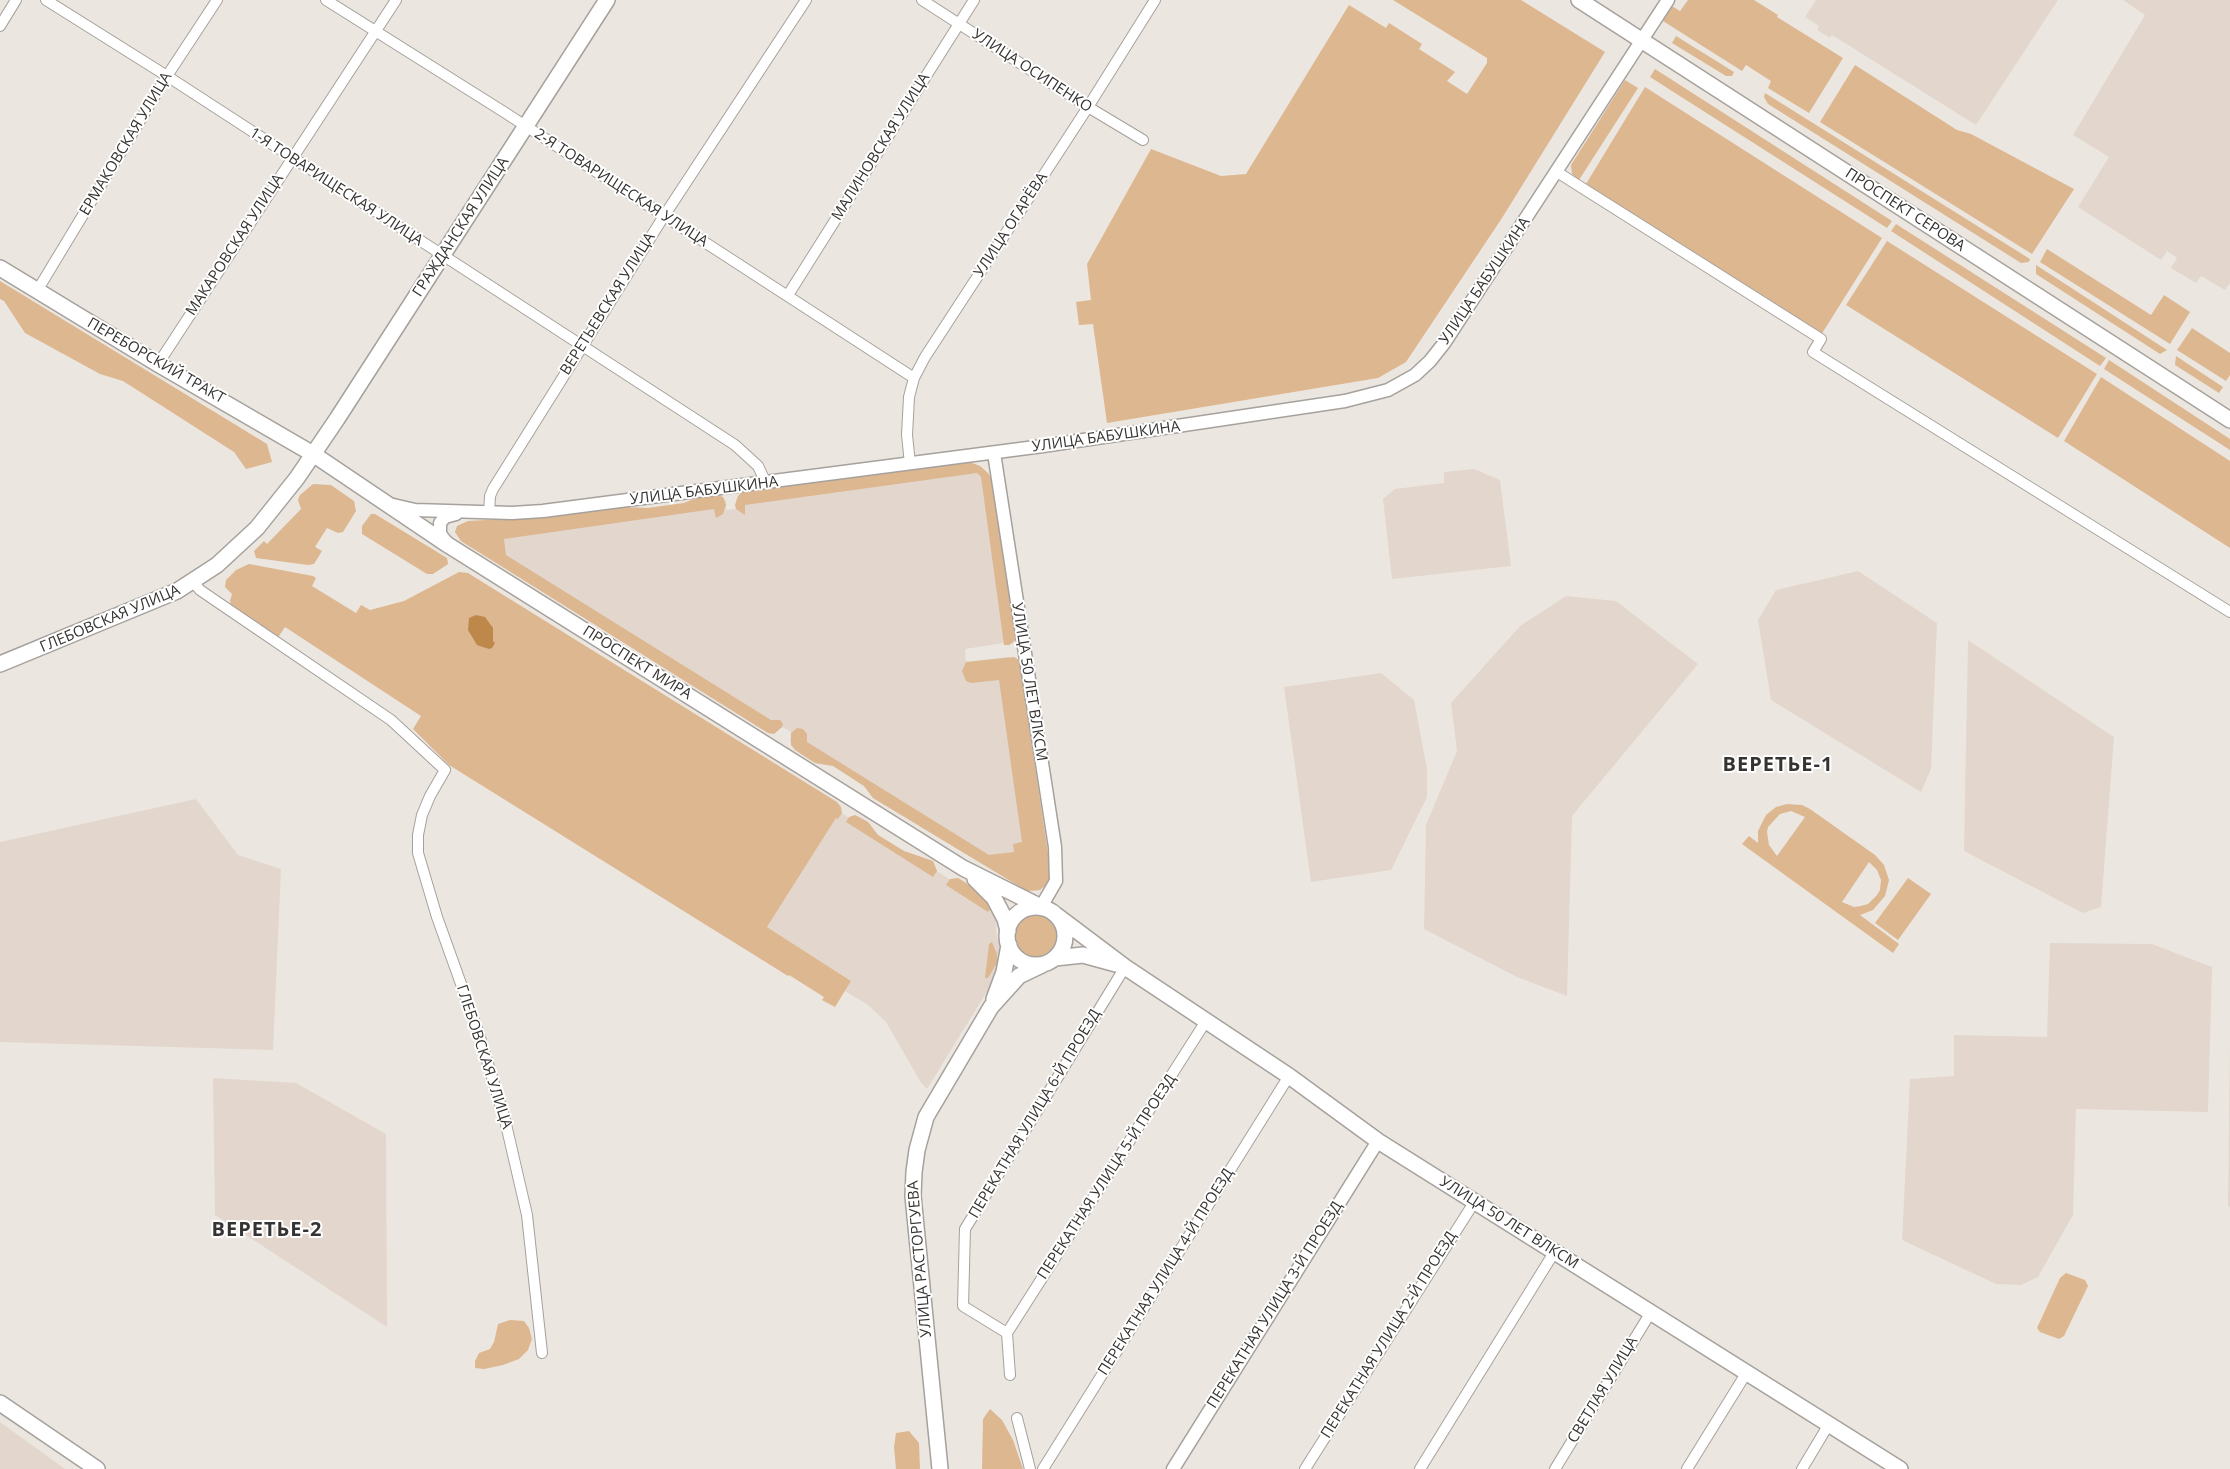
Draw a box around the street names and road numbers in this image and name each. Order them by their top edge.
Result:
street label: УЛИЦА ОСИПЕНКО [969,26,1095,116]
street label: ЕРМАКОВСКАЯ УЛИЦА [76,69,176,219]
street label: МАЛИНОВСКАЯ УЛИЦА [828,70,934,224]
street label: 1-Я ТОВАРИЩЕСКАЯ УЛИЦА [246,124,426,250]
street label: 2-Я ТОВАРИЩЕСКАЯ УЛИЦА [531,125,711,251]
street label: ГРАЖДАНСКАЯ УЛИЦА [409,154,513,300]
street label: ПРОСПЕКТ СЕРОВА [1842,165,1968,255]
street label: УЛИЦА ОГАРЁВА [970,169,1052,281]
street label: МАКАРОВСКАЯ УЛИЦА [182,171,288,319]
street label: УЛИЦА БАБУШКИНА [1436,214,1534,348]
street label: ВЕРЕТЬЕВСКАЯ УЛИЦА [557,230,659,378]
street label: ПЕРЕБОРСКИЙ ТРАКТ [84,314,228,408]
street label: УЛИЦА БАБУШКИНА [1031,418,1181,456]
street label: УЛИЦА БАБУШКИНА [629,473,779,509]
street label: ГЛЕБОВСКАЯ УЛИЦА [37,581,183,657]
street label: УЛИЦА 50 ЛЕТ ВЛКСМ [1008,602,1050,762]
street label: ПРОСПЕКТ МИРА [579,622,695,704]
street label: ГЛЕБОВСКАЯ УЛИЦА [452,983,516,1131]
street label: ПЕРЕКАТНАЯ УЛИЦА 6-Й ПРОЕЗД [965,1006,1105,1222]
street label: ПЕРЕКАТНАЯ УЛИЦА 5-Й ПРОЕЗД [1034,1071,1180,1283]
street label: ПЕРЕКАТНАЯ УЛИЦА 4-Й ПРОЕЗД [1095,1165,1237,1379]
street label: УЛИЦА 50 ЛЕТ ВЛКСМ [1436,1173,1582,1273]
street label: УЛИЦА РАСТОРГУЕВА [904,1180,936,1338]
street label: ПЕРЕКАТНАЯ УЛИЦА 3-Й ПРОЕЗД [1204,1198,1346,1412]
street label: ПЕРЕКАТНАЯ УЛИЦА 2-Й ПРОЕЗД [1318,1228,1460,1442]
street label: СВЕТЛАЯ УЛИЦА [1564,1334,1642,1446]

